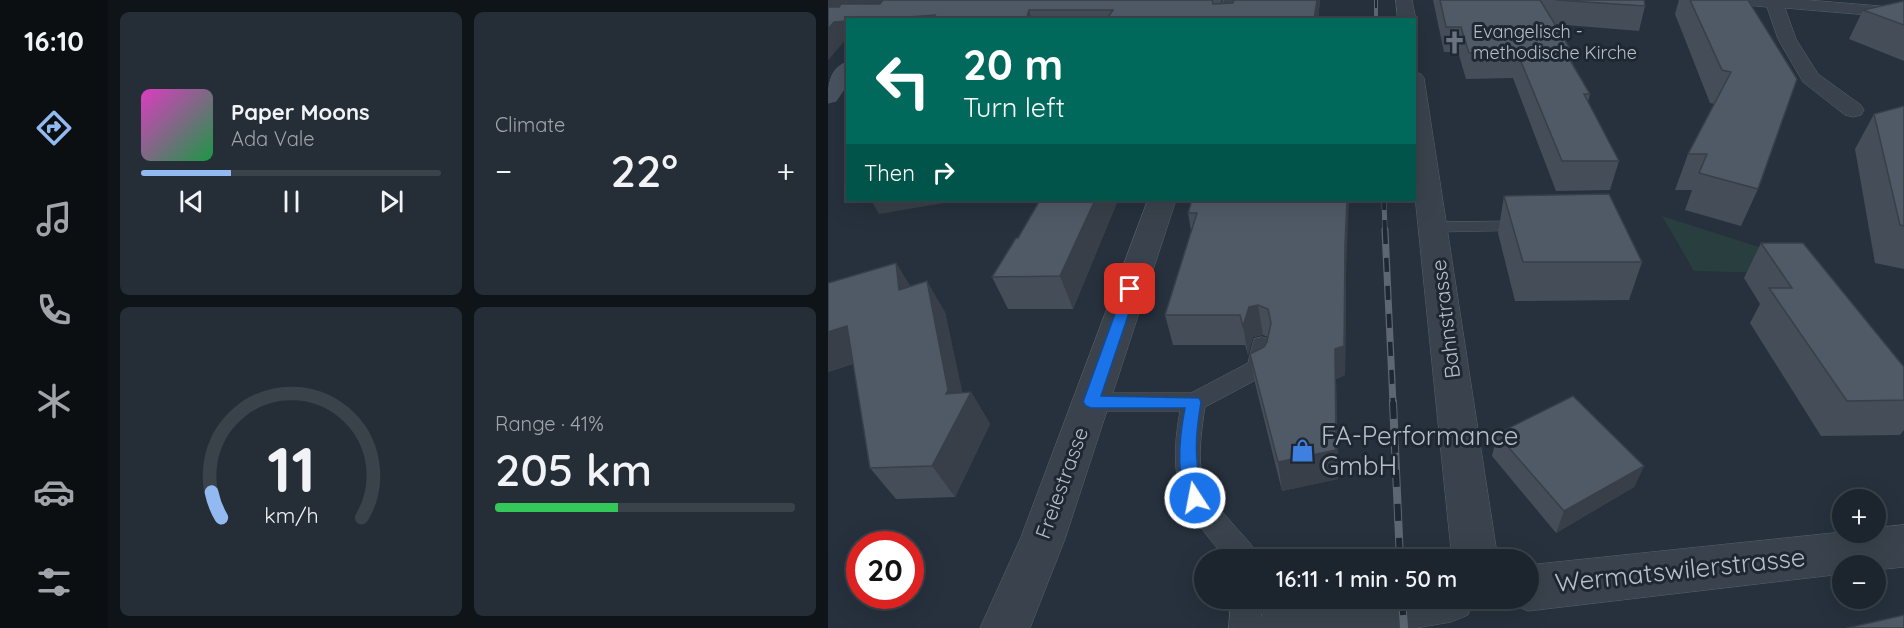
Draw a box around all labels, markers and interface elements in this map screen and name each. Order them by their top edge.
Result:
place label: Evangelisch - methodische Kirche [1473,20,1637,64]
text: 16:10 [24,24,84,58]
church icon: Evangelisch - methodische Kirche [1442,29,1468,55]
text: 20 m [963,38,1063,91]
icon: left [864,42,942,120]
text: Turn left [963,90,1065,124]
text: Paper Moons [231,98,370,126]
icon: directions [33,107,75,149]
text: Climate [495,112,565,137]
text: Ada Vale [231,126,315,151]
text: 22° [611,142,678,198]
text: − [495,150,512,191]
text: + [776,150,795,191]
icon: right [927,156,960,189]
text: Then [864,159,915,187]
icon: previous [175,185,208,218]
icon: pause [275,185,308,218]
icon: next [375,185,408,218]
icon: music [33,198,75,240]
street label: Bahnstrasse [1425,258,1465,380]
pin [1104,263,1155,314]
icon: arrive [1113,272,1146,305]
icon: phone [33,289,75,331]
icon: climate [33,380,75,422]
text: Range · 41% [495,411,604,436]
place label: FA-Performance GmbH [1321,419,1519,482]
street label: Freiestrasse [1029,423,1093,542]
text: 11 [267,430,315,508]
shop icon: FA-Performance GmbH [1290,438,1316,464]
text: 205 km [495,441,652,497]
position arrow [1163,466,1227,530]
icon: car [33,471,75,513]
map controls [1832,489,1886,609]
button: + [1832,489,1886,543]
text: km/h [264,503,318,529]
speed limit sign: 20 [846,531,924,609]
street label: Wermatswilerstrasse [1553,540,1807,599]
button: − [1832,555,1886,609]
icon: filters [33,561,75,603]
text: 16:11 · 1 min · 50 m [1276,565,1457,593]

